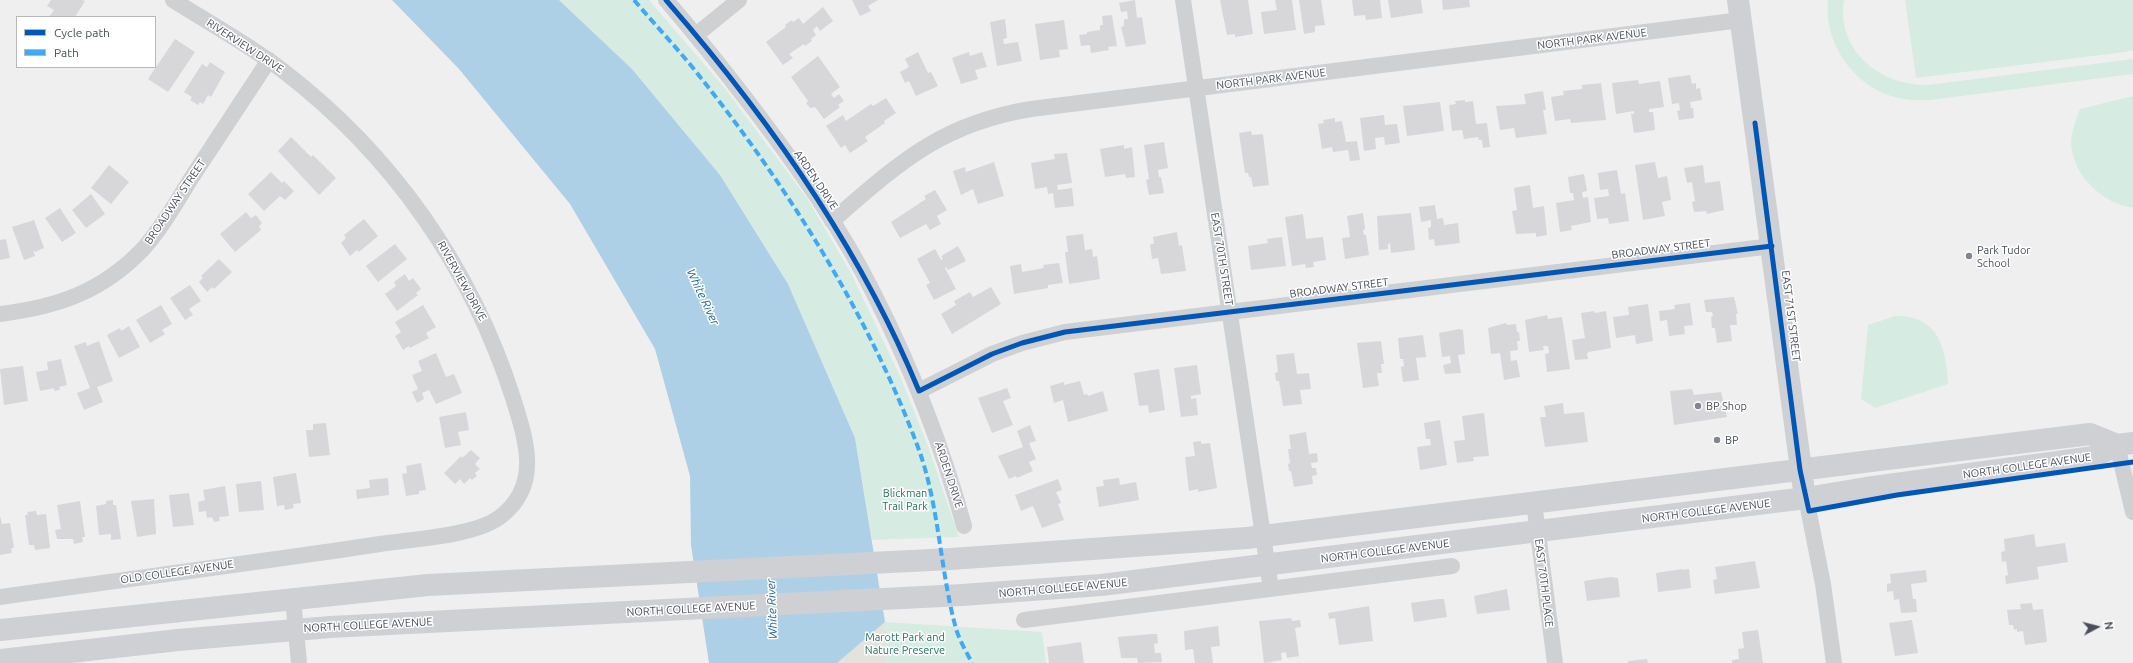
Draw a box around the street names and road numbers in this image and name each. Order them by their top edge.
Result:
street label: RIVERVIEW DRIVE [204,16,286,76]
street label: NORTH PARK AVENUE [1537,26,1647,52]
street label: NORTH PARK AVENUE [1216,66,1326,92]
street label: ARDEN DRIVE [791,148,841,212]
street label: BROADWAY STREET [142,157,208,247]
street label: EAST 70TH STREET [1208,212,1236,306]
street label: BROADWAY STREET [1611,236,1711,262]
street label: RIVERVIEW DRIVE [435,239,489,323]
street label: EAST 71ST STREET [1779,270,1803,362]
street label: BROADWAY STREET [1289,275,1389,301]
street label: ARDEN DRIVE [932,440,966,510]
street label: NORTH COLLEGE AVENUE [1962,450,2092,482]
street label: NORTH COLLEGE AVENUE [1641,497,1771,525]
street label: NORTH COLLEGE AVENUE [1320,537,1450,565]
street label: EAST 70TH PLACE [1532,538,1556,628]
street label: OLD COLLEGE AVENUE [120,558,234,586]
street label: NORTH COLLEGE AVENUE [998,576,1128,600]
street label: NORTH COLLEGE AVENUE [626,599,756,619]
street label: NORTH COLLEGE AVENUE [303,615,433,635]

